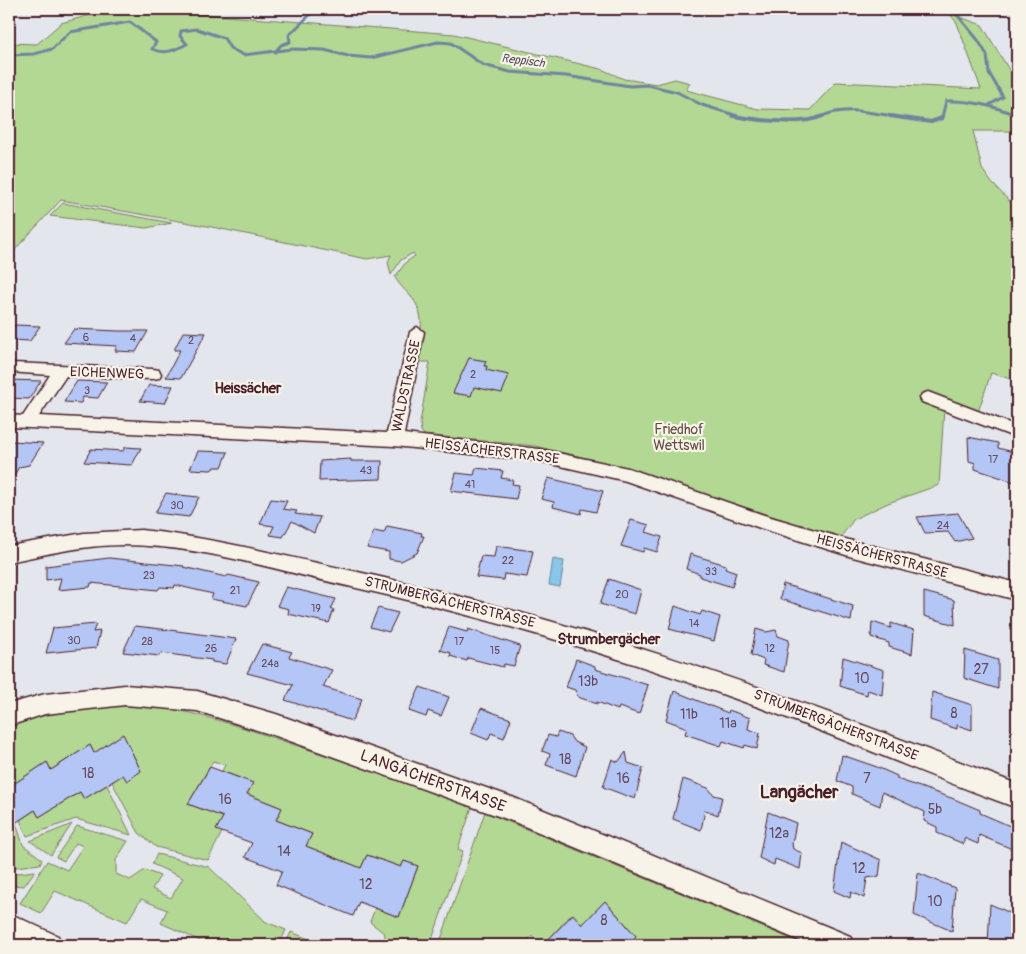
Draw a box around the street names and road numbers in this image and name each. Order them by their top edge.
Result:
street label: WALDSTRASSE [388,338,424,434]
street label: EICHENWEG [70,363,144,383]
street label: HEISSÄCHERSTRASSE [424,434,560,468]
street label: HEISSÄCHERSTRASSE [814,530,950,582]
street label: STRUMBERGÄCHERSTRASSE [363,573,537,631]
street label: STRUMBERGÄCHERSTRASSE [751,686,921,764]
street label: LANGÄCHERSTRASSE [357,745,509,817]

